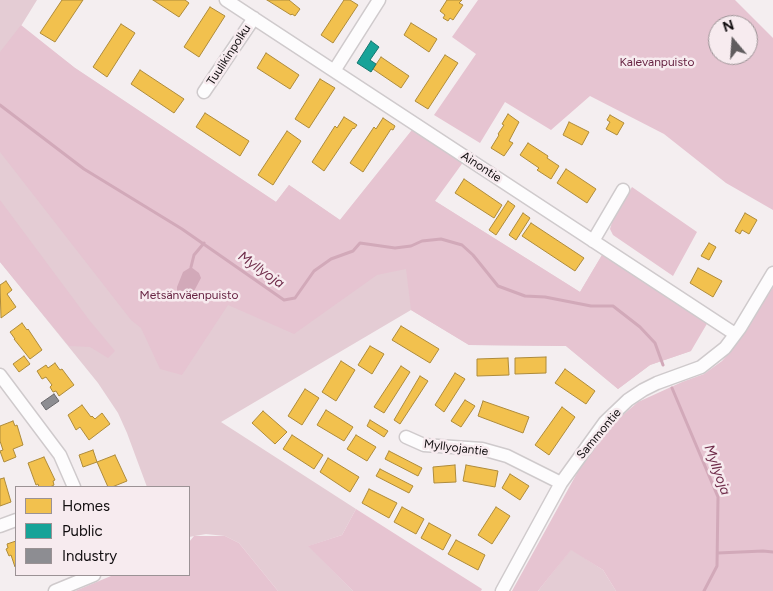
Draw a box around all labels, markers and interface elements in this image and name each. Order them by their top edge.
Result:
north arrow [708,15,758,65]
text: N [721,16,736,36]
street label: Tuulikinpolku [204,22,254,88]
park label: Kalevanpuisto [620,55,694,69]
street label: Ainontie [458,149,504,185]
water label: Myllyoja [235,248,287,292]
park label: Metsänväenpuisto [140,288,238,302]
street label: Sammontie [574,406,624,462]
street label: Myllyojantie [423,437,489,459]
water label: Myllyoja [700,442,734,498]
legend [15,486,190,576]
text: Homes [62,497,110,515]
text: Public [62,522,103,540]
text: Industry [62,547,117,565]

